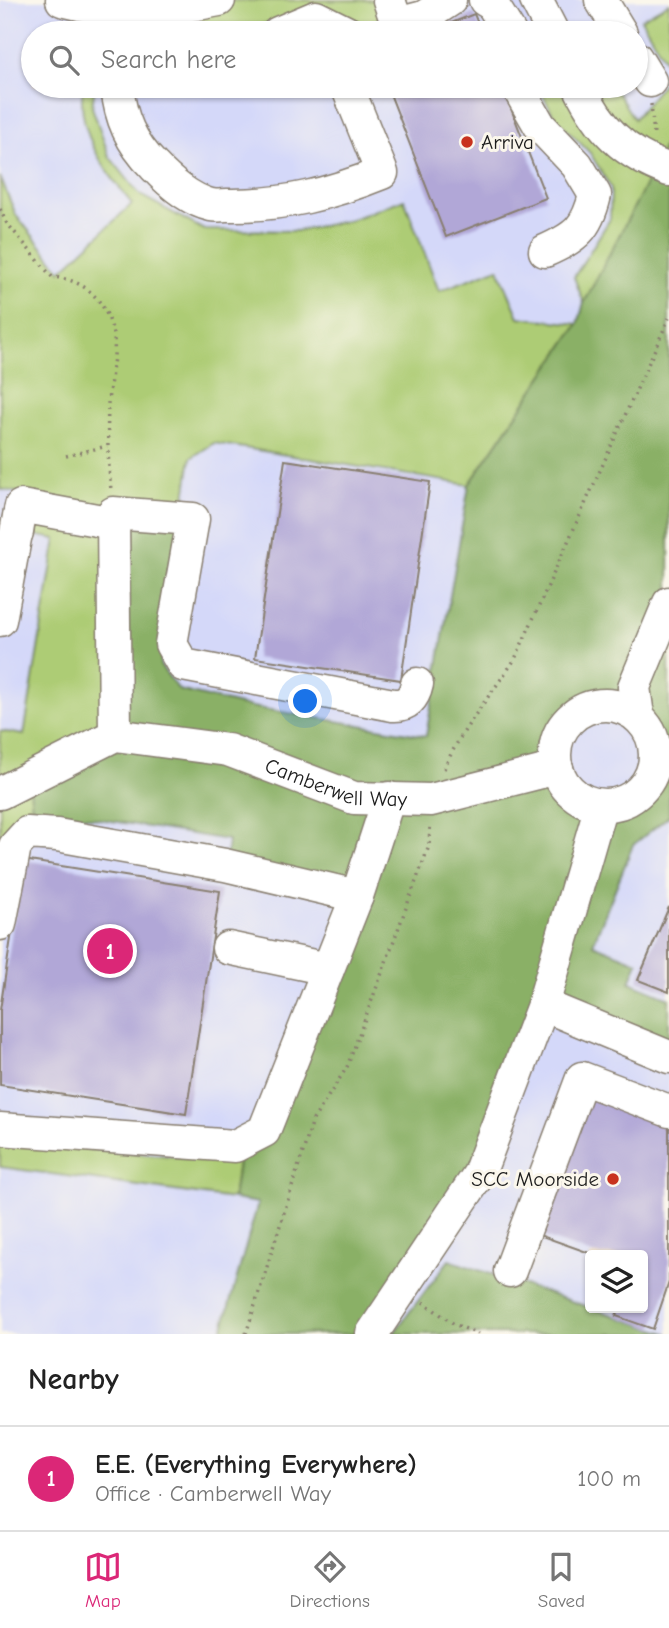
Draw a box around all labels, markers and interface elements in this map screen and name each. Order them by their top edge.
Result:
search box [21,21,648,98]
icon: search [45,41,83,79]
text: Search here [101,45,236,75]
place label: Arriva [481,130,534,154]
marker: Arriva [459,134,475,150]
your location [288,684,322,718]
street label: Camberwell Way [262,753,408,811]
pin: 1 [87,925,133,977]
place label: SCC Moorside [471,1167,599,1191]
marker: SCC Moorside [605,1171,621,1187]
map controls [585,1250,648,1313]
button: layers [585,1250,648,1313]
text: Nearby [28,1362,119,1397]
text: E.E. (Everything Everywhere) [95,1450,417,1480]
text: 1 [46,1465,56,1492]
text: 100 m [577,1465,641,1492]
text: Office · Camberwell Way [95,1480,331,1507]
tab: Map [84,1548,122,1612]
tab: Directions [290,1548,370,1612]
tab: Saved [538,1548,585,1612]

